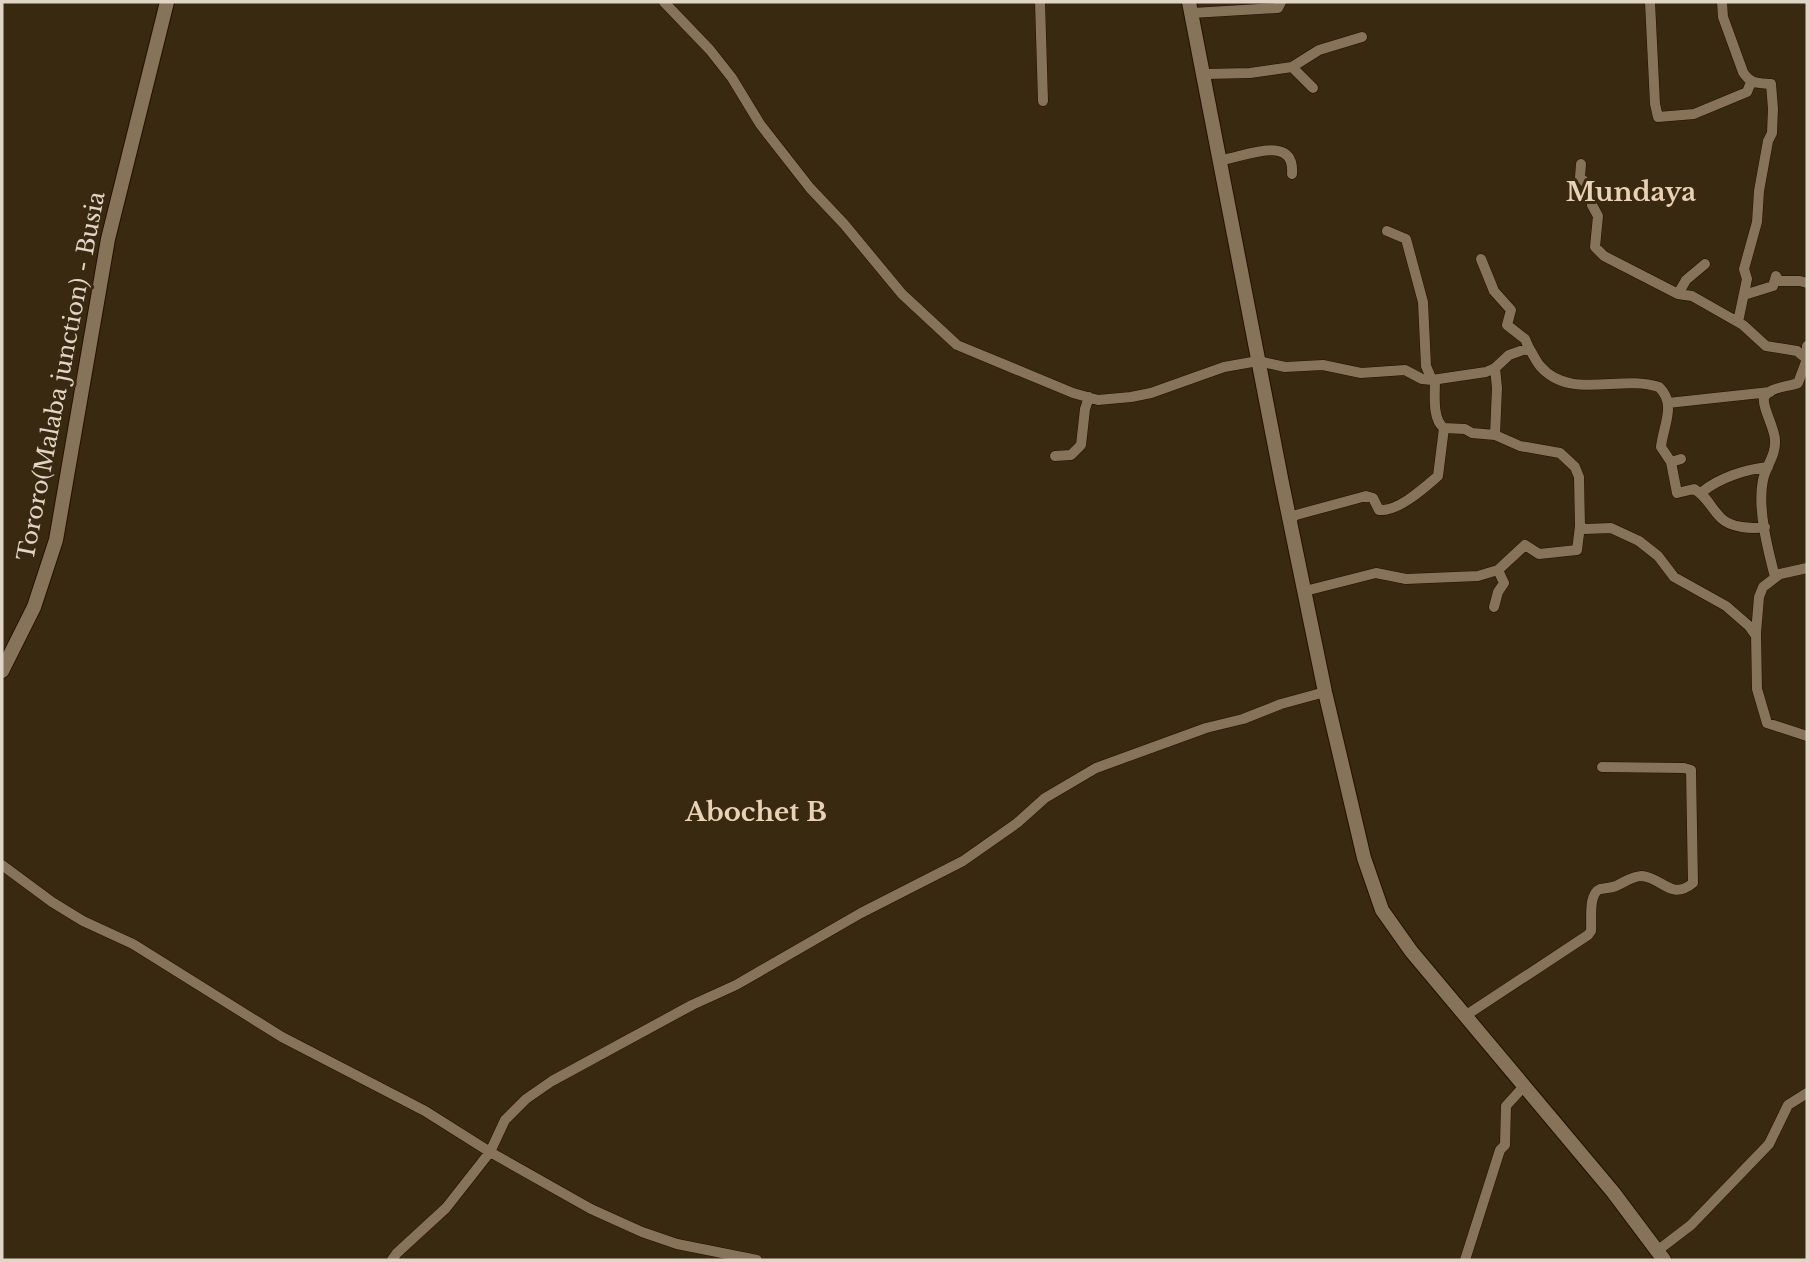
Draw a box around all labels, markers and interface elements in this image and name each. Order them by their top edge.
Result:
district label: Mundaya [1566,176,1696,208]
street label: Tororo(Malaba junction) - Busia [11,189,111,563]
district label: Abochet B [684,796,827,828]

